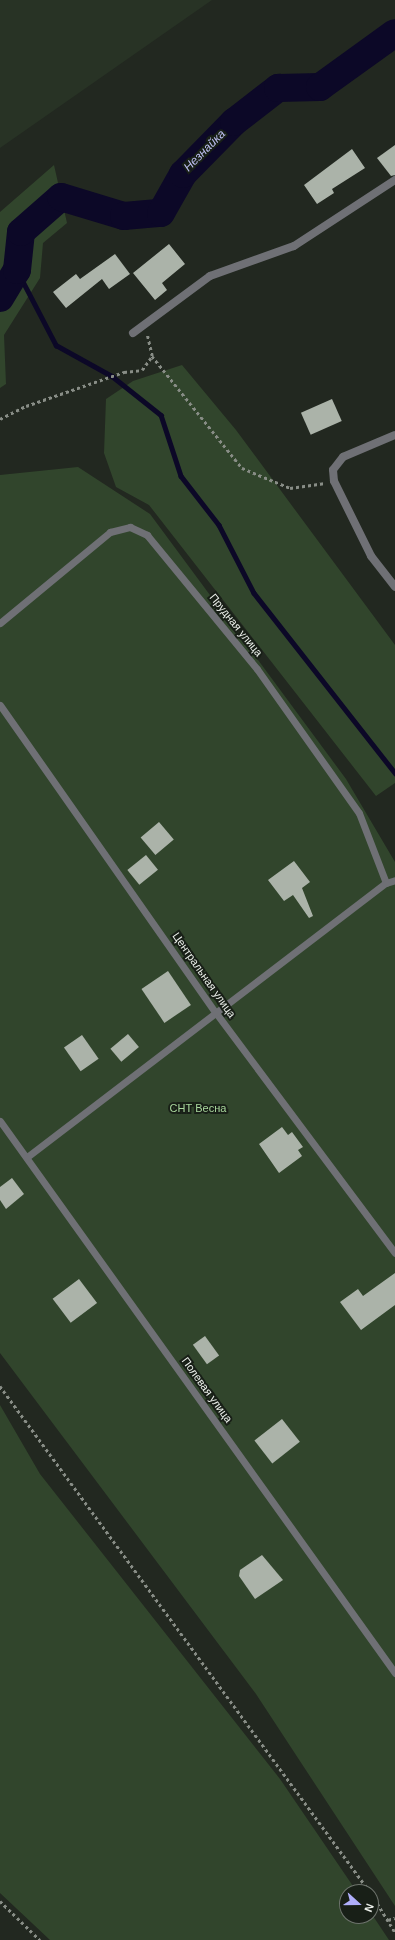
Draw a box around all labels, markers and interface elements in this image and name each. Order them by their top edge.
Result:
water label: Незнайка [181,127,229,175]
street label: Прудная улица [207,591,265,659]
street label: Центральная улица [170,930,238,1020]
park label: СНТ Весна [170,1101,226,1115]
street label: Полевая улица [179,1355,235,1425]
north arrow [339,1884,379,1924]
text: N [362,1902,376,1914]

